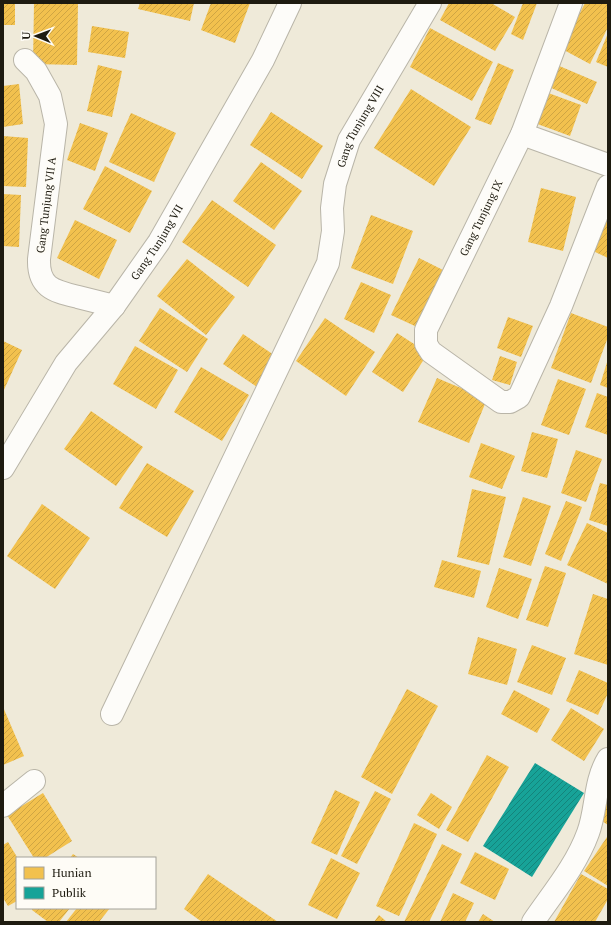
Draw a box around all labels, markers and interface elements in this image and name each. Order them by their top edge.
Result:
north arrow [16,16,56,56]
text: U [19,32,33,40]
street label: Gang Tunjung VIII [334,82,387,169]
street label: Gang Tunjung VII A [33,156,59,254]
street label: Gang Tunjung IX [456,177,506,258]
street label: Gang Tunjung VII [128,202,186,283]
legend [16,857,156,909]
text: Hunian [52,865,92,880]
text: Publik [52,885,87,900]

